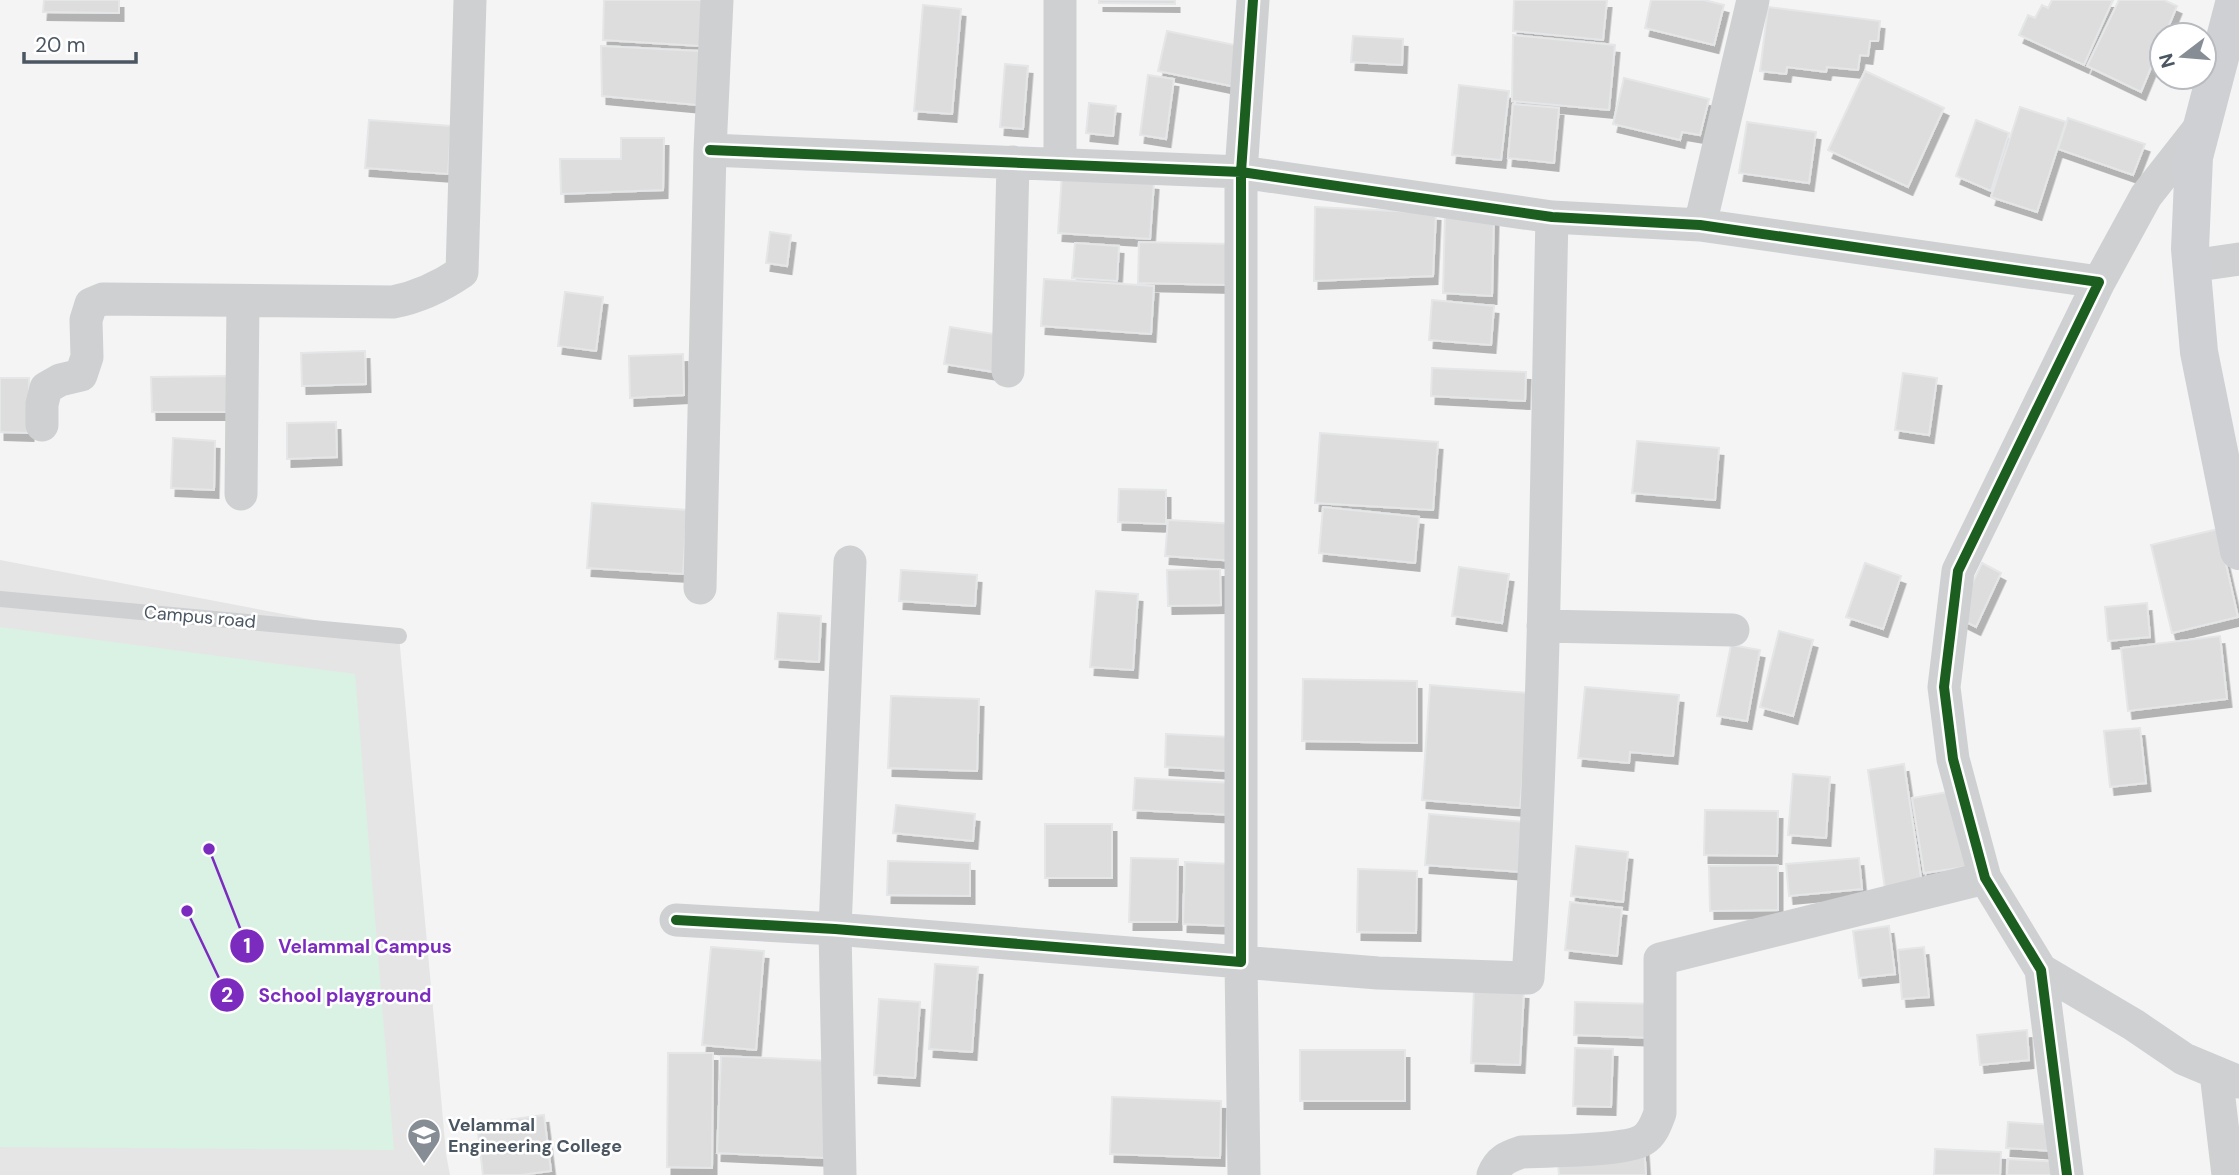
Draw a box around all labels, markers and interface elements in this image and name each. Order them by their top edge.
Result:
scale bar [24,21,136,65]
north arrow [2148,21,2218,91]
text: 20 m [35,31,86,59]
text: N [2153,50,2181,71]
street label: Campus road [143,600,257,634]
callout: Velammal Campus [230,926,466,966]
text: 1 [243,932,251,960]
text: Velammal Campus [278,934,452,959]
callout: School playground [210,975,446,1015]
text: 2 [221,981,233,1009]
text: School playground [259,983,431,1008]
place label: Velammal Engineering College [448,1113,622,1158]
school or university icon: Velammal Engineering College [405,1116,443,1165]

